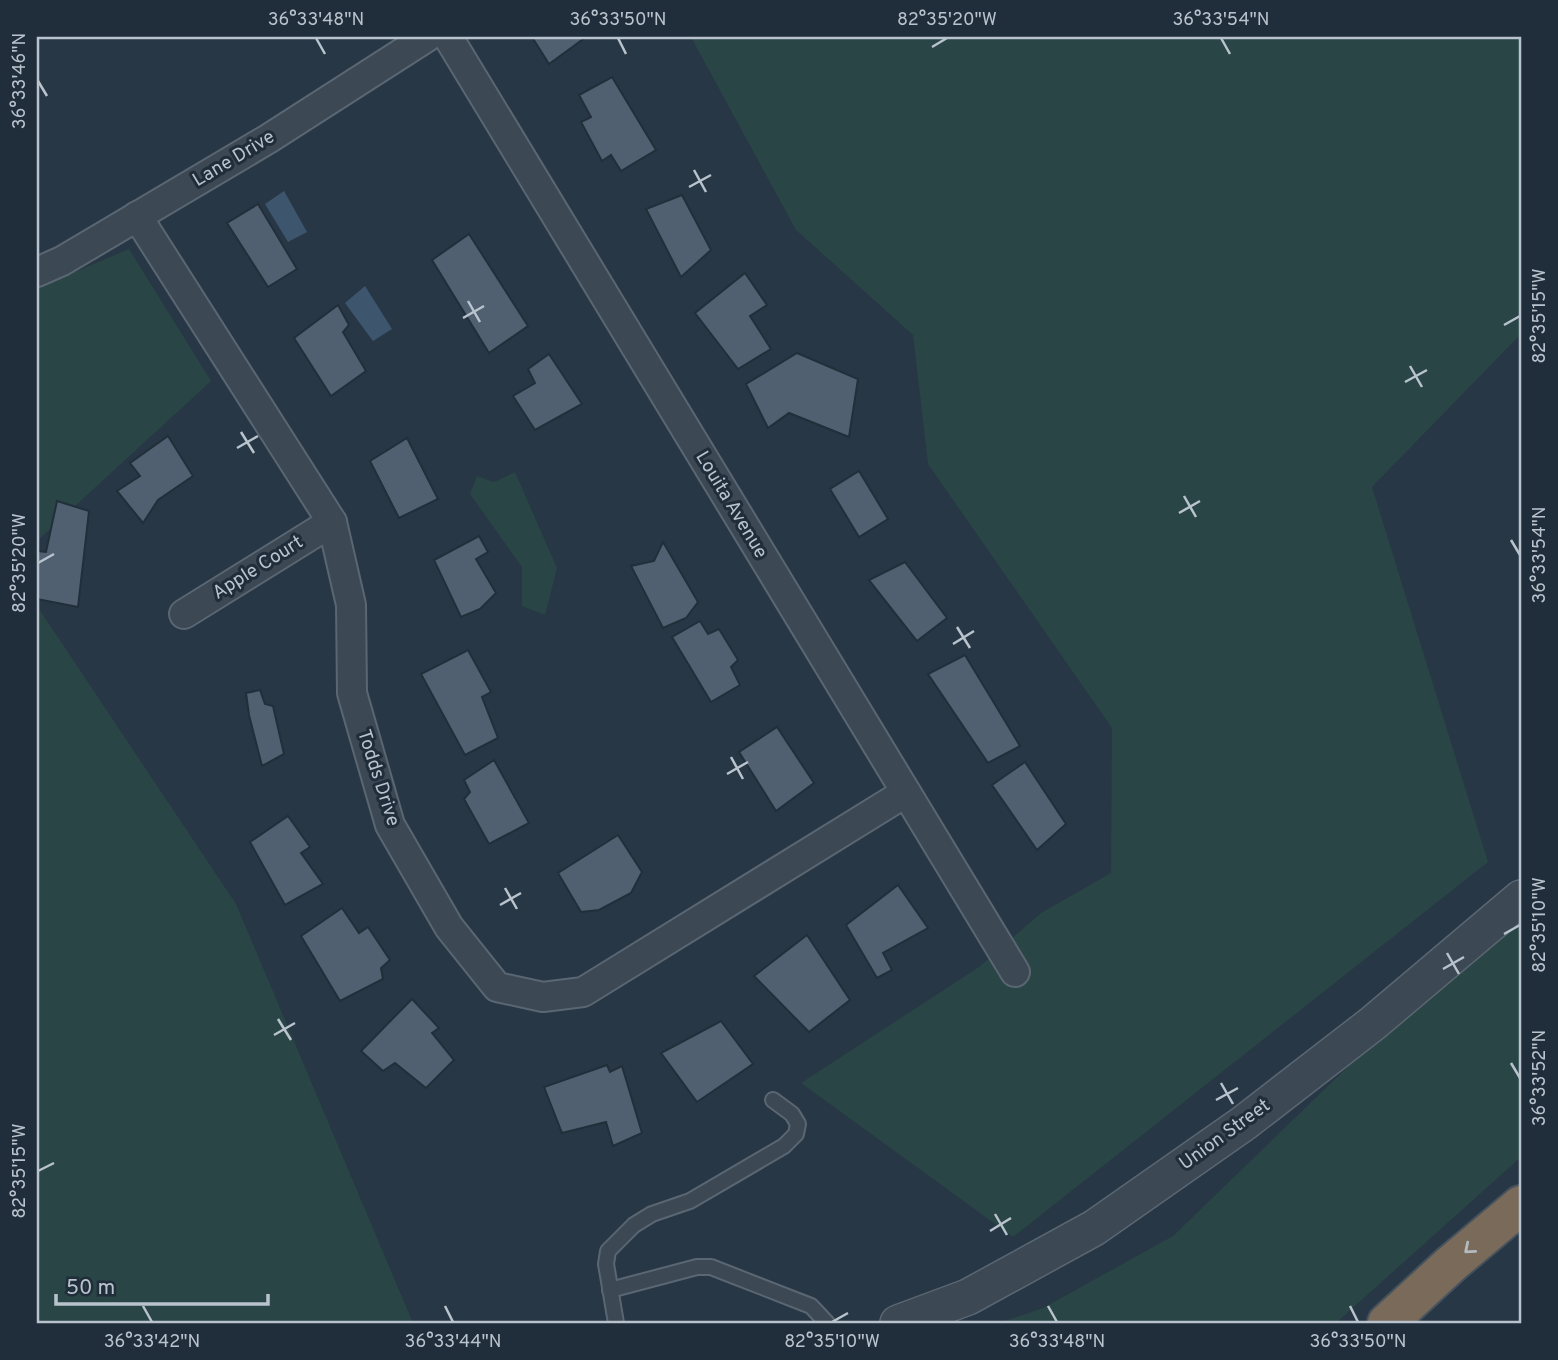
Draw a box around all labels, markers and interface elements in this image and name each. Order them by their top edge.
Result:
text: 36°33'48"N [268,9,364,32]
text: 36°33'50"N [569,9,667,32]
text: 82°35'20"W [897,9,997,32]
text: 36°33'54"N [1172,9,1270,32]
text: 36°33'46"N [9,33,32,129]
street label: Lane Drive [189,125,279,193]
text: 82°35'15"W [1529,268,1552,364]
street label: Louita Avenue [690,447,772,563]
text: 36°33'54"N [1529,506,1552,604]
text: 82°35'20"W [9,513,32,613]
street label: Apple Court [208,531,308,605]
street label: Todds Drive [351,727,405,829]
text: 82°35'10"W [1529,877,1552,973]
text: 36°33'52"N [1529,1030,1552,1126]
street label: Union Street [1175,1094,1275,1176]
text: 82°35'15"W [9,1123,32,1219]
one-way arrow [1464,1241,1477,1253]
scale bar [56,1262,268,1306]
text: 50 m [66,1275,115,1302]
text: 36°33'42"N [104,1331,200,1354]
text: 36°33'44"N [405,1331,501,1354]
text: 82°35'10"W [784,1331,880,1354]
text: 36°33'48"N [1009,1331,1105,1354]
text: 36°33'50"N [1309,1331,1407,1354]

